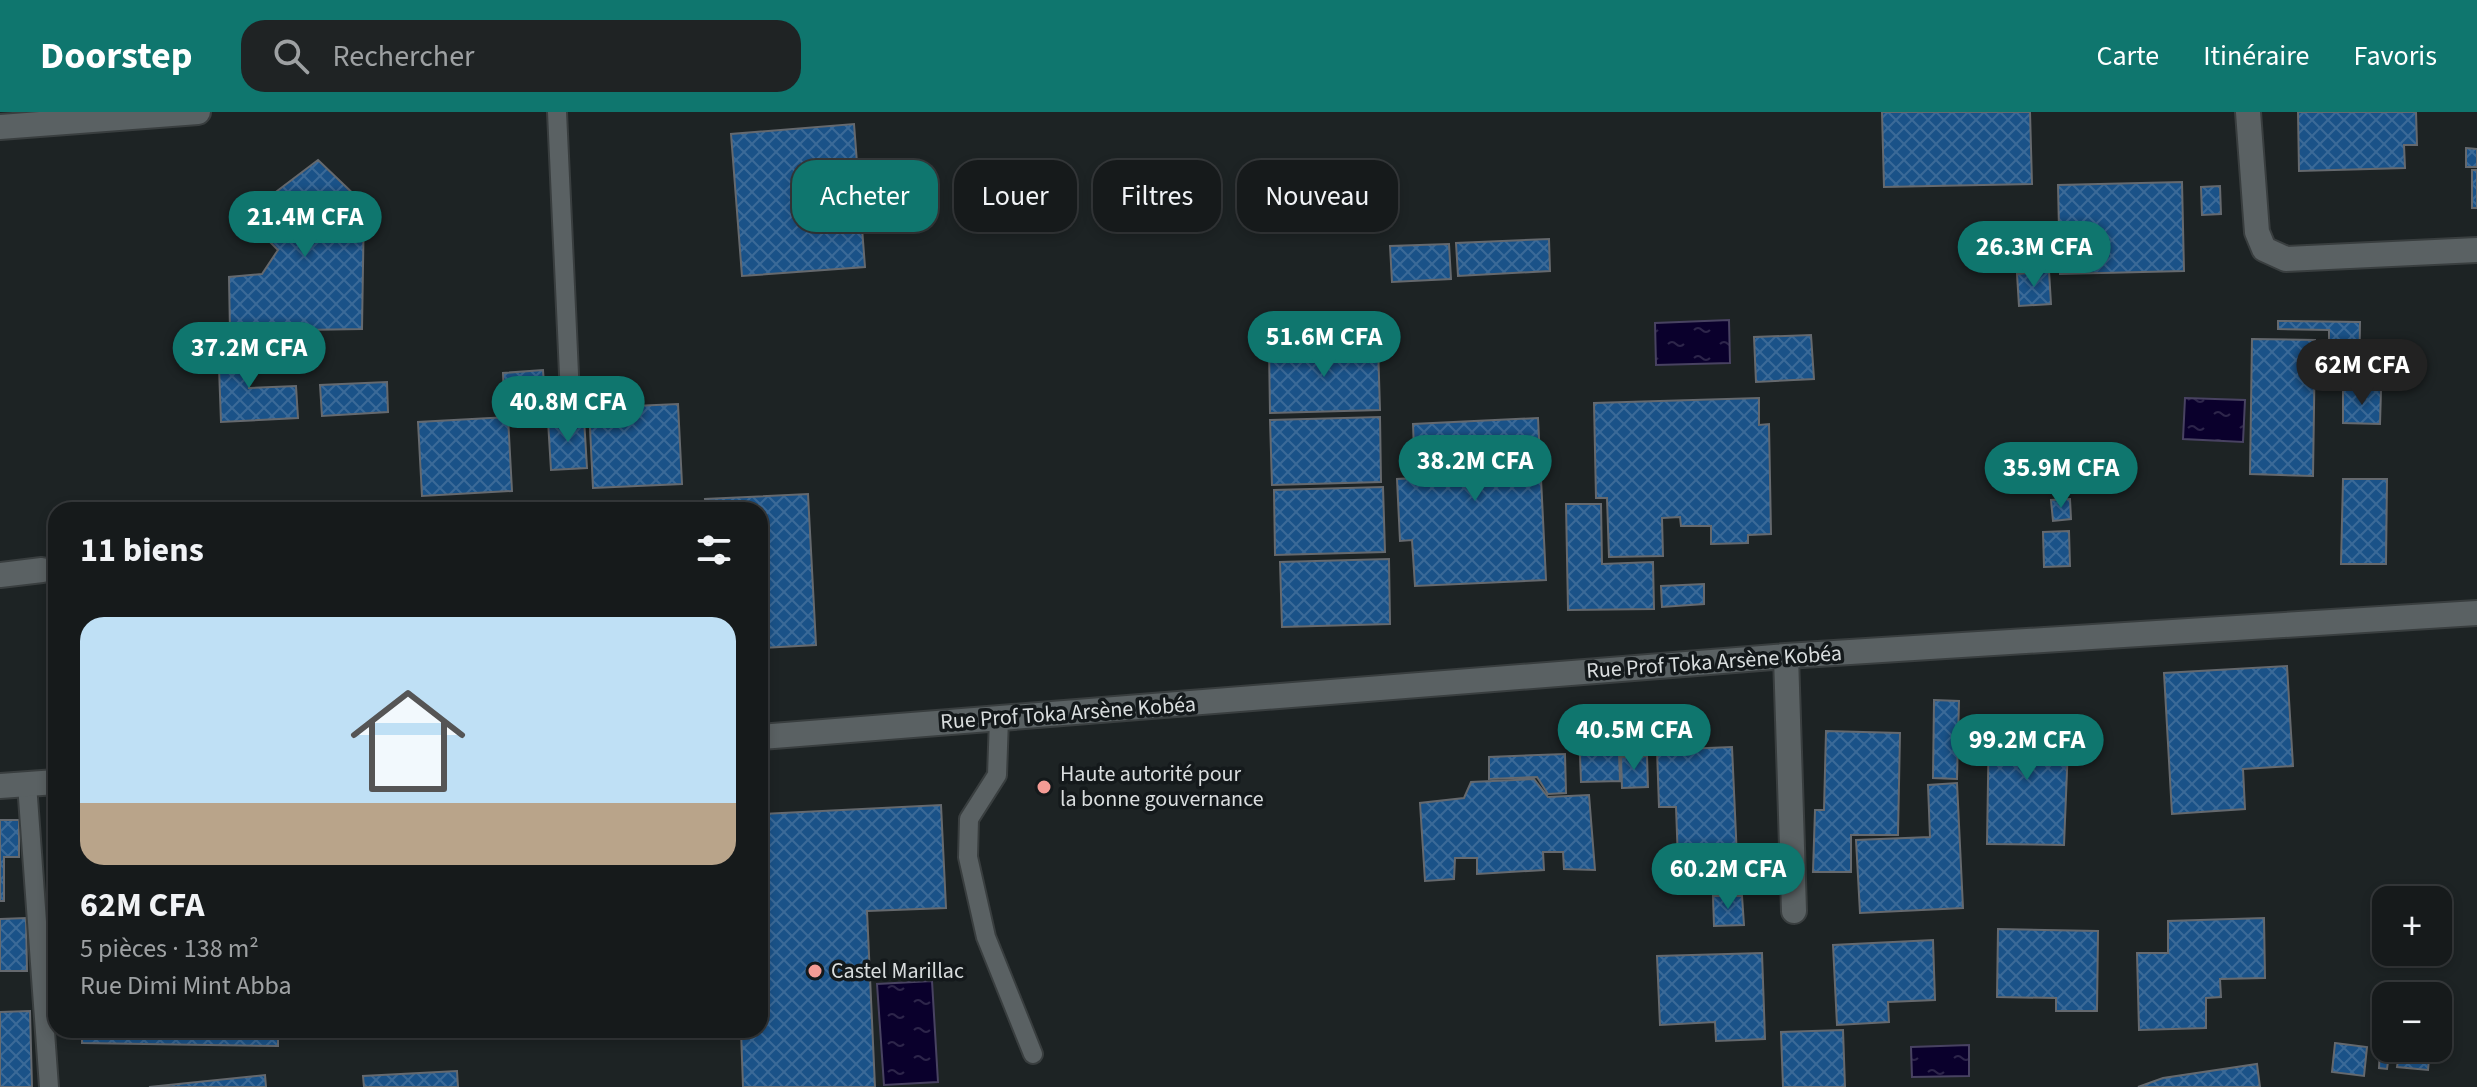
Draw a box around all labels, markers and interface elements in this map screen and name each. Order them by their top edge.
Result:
search box [241,20,801,92]
text: Doorstep [40,29,193,83]
icon: search [269,34,313,78]
text: Rechercher [333,35,474,78]
text: Carte [2096,36,2159,76]
text: Itinéraire [2203,36,2310,76]
text: Favoris [2354,36,2437,76]
chip: Acheter [792,160,938,232]
chip: Louer [954,160,1077,232]
chip: Filtres [1093,160,1221,232]
chip: Nouveau [1237,160,1398,232]
pin: 21.4M CFA [213,191,397,259]
text: 21.4M CFA [247,198,363,235]
pin: 26.3M CFA [1942,221,2126,289]
text: 26.3M CFA [1976,228,2092,265]
pin: 51.6M CFA [1232,311,1416,379]
text: 51.6M CFA [1266,318,1382,355]
pin: 37.2M CFA [157,322,341,390]
text: 37.2M CFA [191,329,307,366]
pin: 62M CFA [2288,339,2436,407]
text: 62M CFA [2314,346,2410,383]
pin: 40.8M CFA [476,376,660,444]
text: 40.8M CFA [510,383,626,420]
pin: 38.2M CFA [1383,435,1567,503]
text: 38.2M CFA [1417,442,1533,479]
pin: 35.9M CFA [1969,442,2153,510]
text: 35.9M CFA [2003,449,2119,486]
text: 11 biens [80,526,204,575]
icon: filters [692,528,736,572]
street label: Rue Prof Toka Arsène Kobéa [1585,637,1843,687]
icon: home [336,669,480,813]
street label: Rue Prof Toka Arsène Kobéa [939,688,1197,738]
pin: 40.5M CFA [1542,704,1726,772]
text: 40.5M CFA [1576,711,1692,748]
pin: 99.2M CFA [1935,714,2119,782]
text: 99.2M CFA [1969,721,2085,758]
place label: Haute autorité pour la bonne gouvernance [1060,758,1264,815]
marker: Haute autorité pour la bonne gouvernance [1035,778,1053,796]
pin: 60.2M CFA [1636,843,1820,911]
text: 60.2M CFA [1670,850,1786,887]
text: 62M CFA [80,881,204,930]
map controls [2372,886,2452,1062]
button: + [2372,886,2452,966]
text: 5 pièces · 138 m² [80,930,259,967]
place label: Castel Marillac [831,955,964,987]
marker: Castel Marillac [806,962,824,980]
text: Rue Dimi Mint Abba [80,967,292,1004]
button: − [2372,982,2452,1062]

